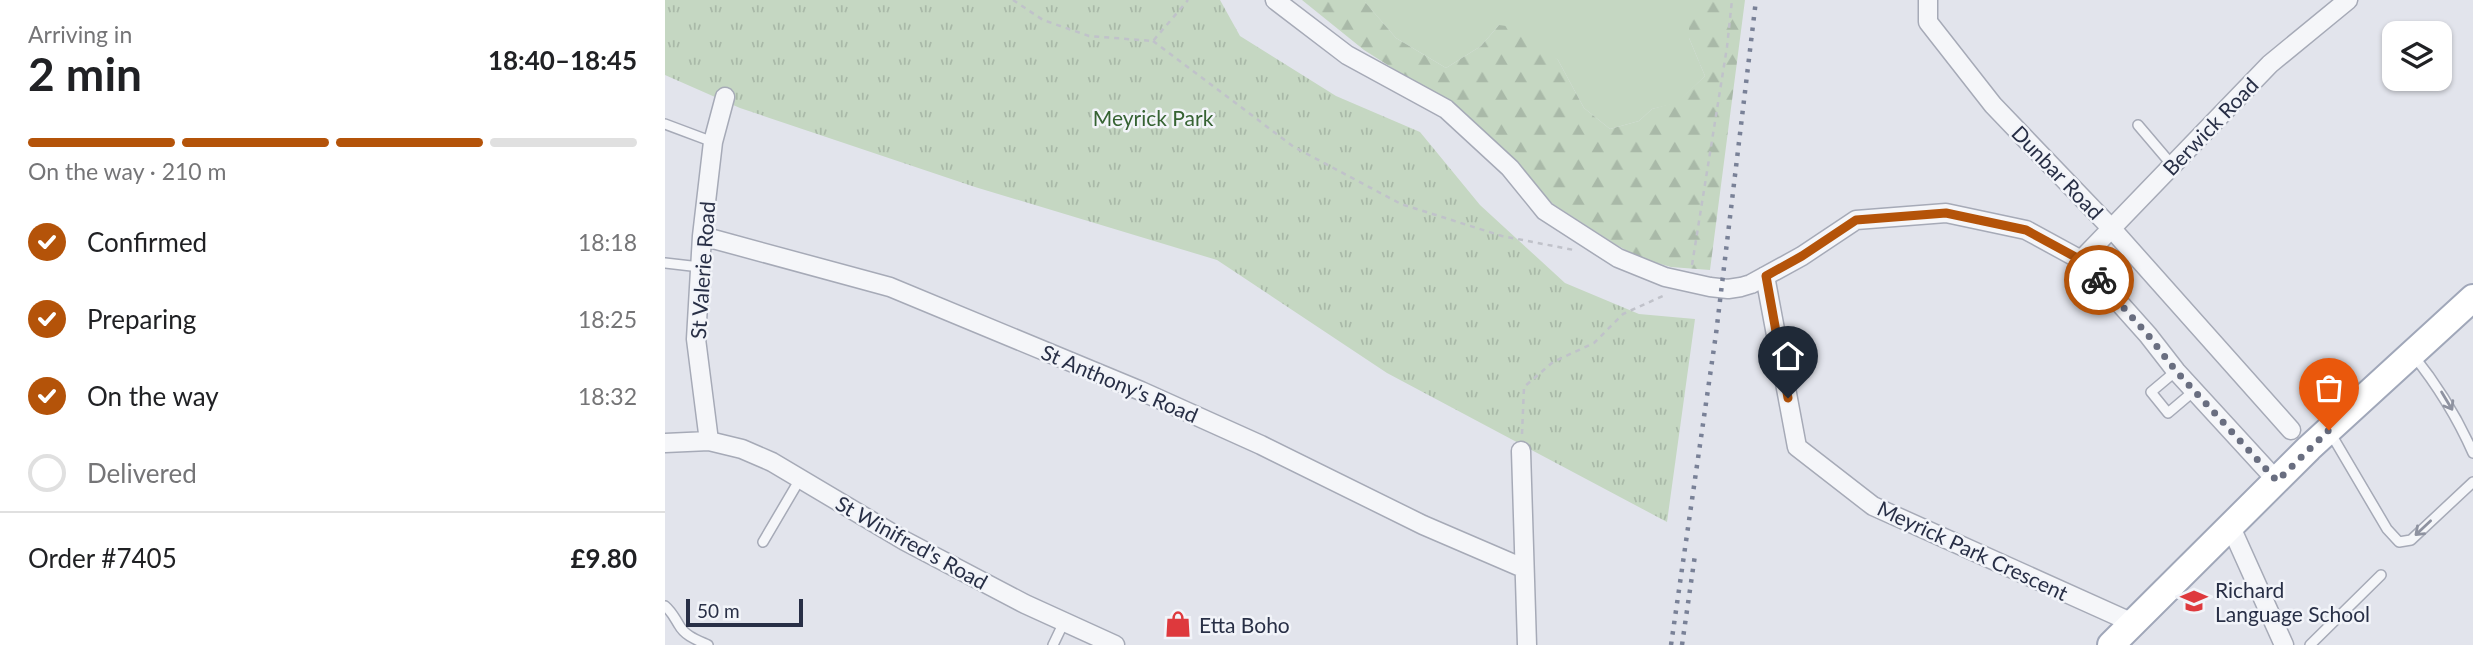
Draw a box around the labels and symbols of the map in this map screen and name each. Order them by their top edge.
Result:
street label: Berwick Road [2157,72,2263,180]
park label: Meyrick Park [1093,105,1214,130]
street label: Dunbar Road [2007,120,2109,224]
street label: St Valerie Road [685,200,719,340]
courier [2064,245,2134,315]
pin [1758,326,1818,398]
street label: St Anthony's Road [1038,339,1202,427]
pin [2299,358,2359,430]
one-way arrow [2440,391,2454,411]
street label: St Winifred's Road [832,490,992,594]
street label: Meyrick Park Crescent [1874,495,2073,605]
one-way arrow [2415,520,2432,537]
place label: Richard Language School [2215,577,2370,626]
school or university icon: Richard Language School [2179,586,2209,616]
scale bar [686,596,803,628]
shop icon: Etta Boho [1163,609,1193,639]
place label: Etta Boho [1199,612,1290,637]

